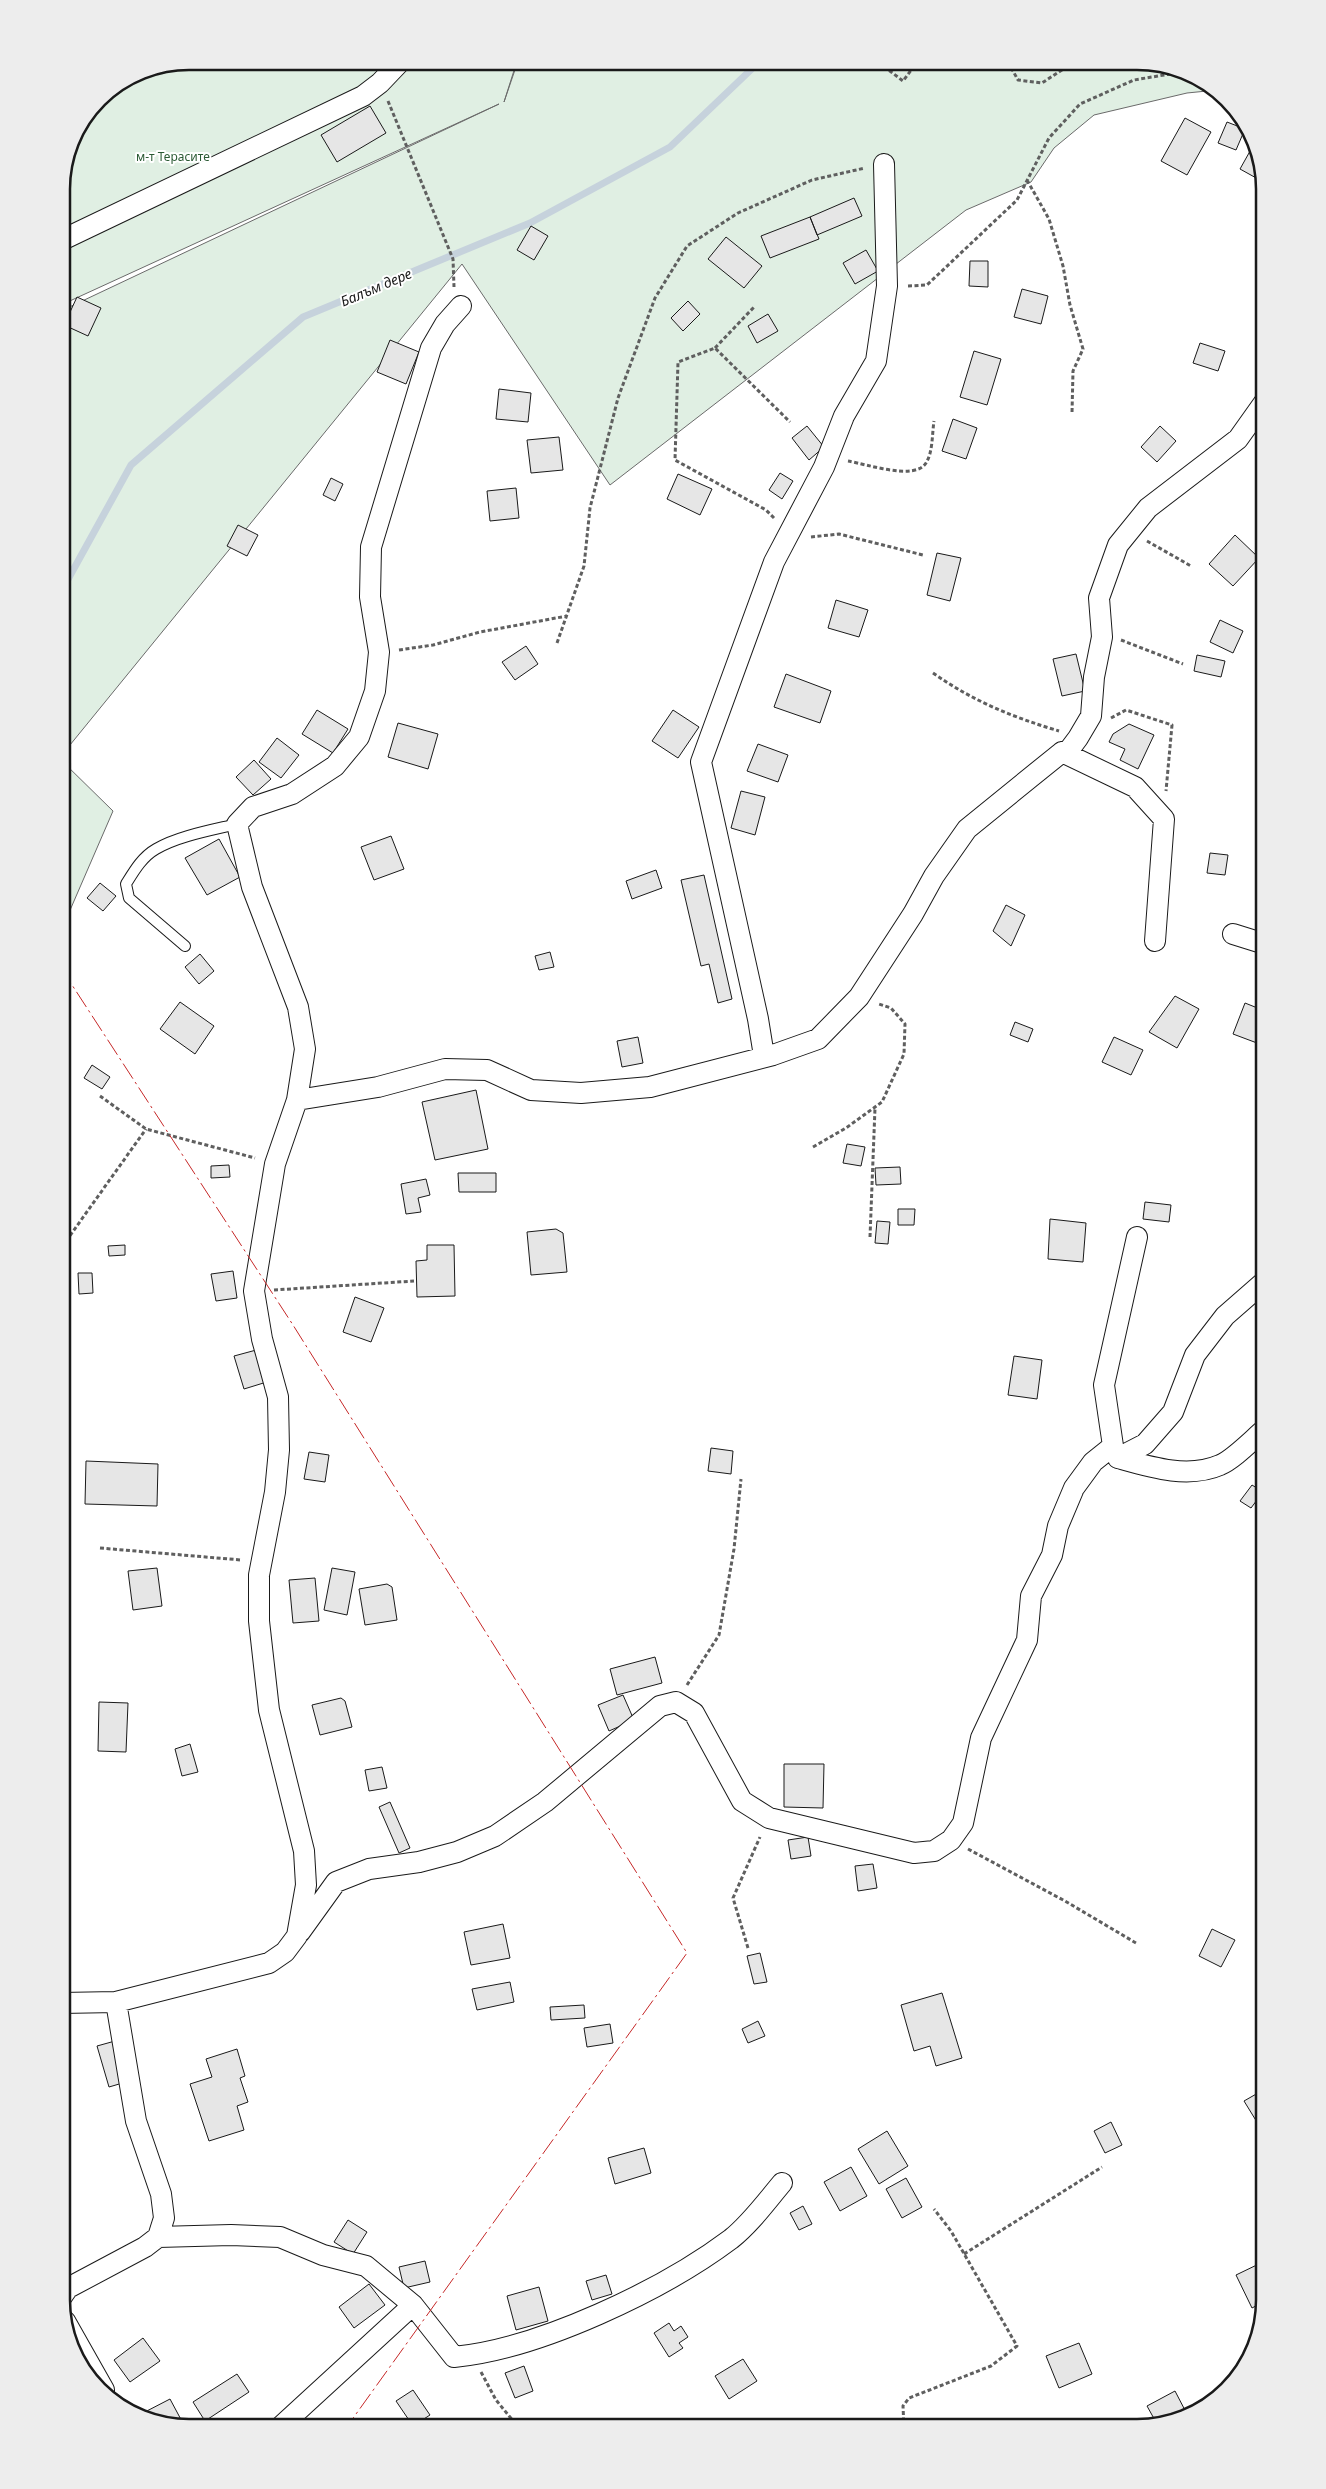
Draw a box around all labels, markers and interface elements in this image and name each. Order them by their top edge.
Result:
park label: м-т Терасите [136,148,210,165]
water label: Балъм дере [338,263,415,311]

